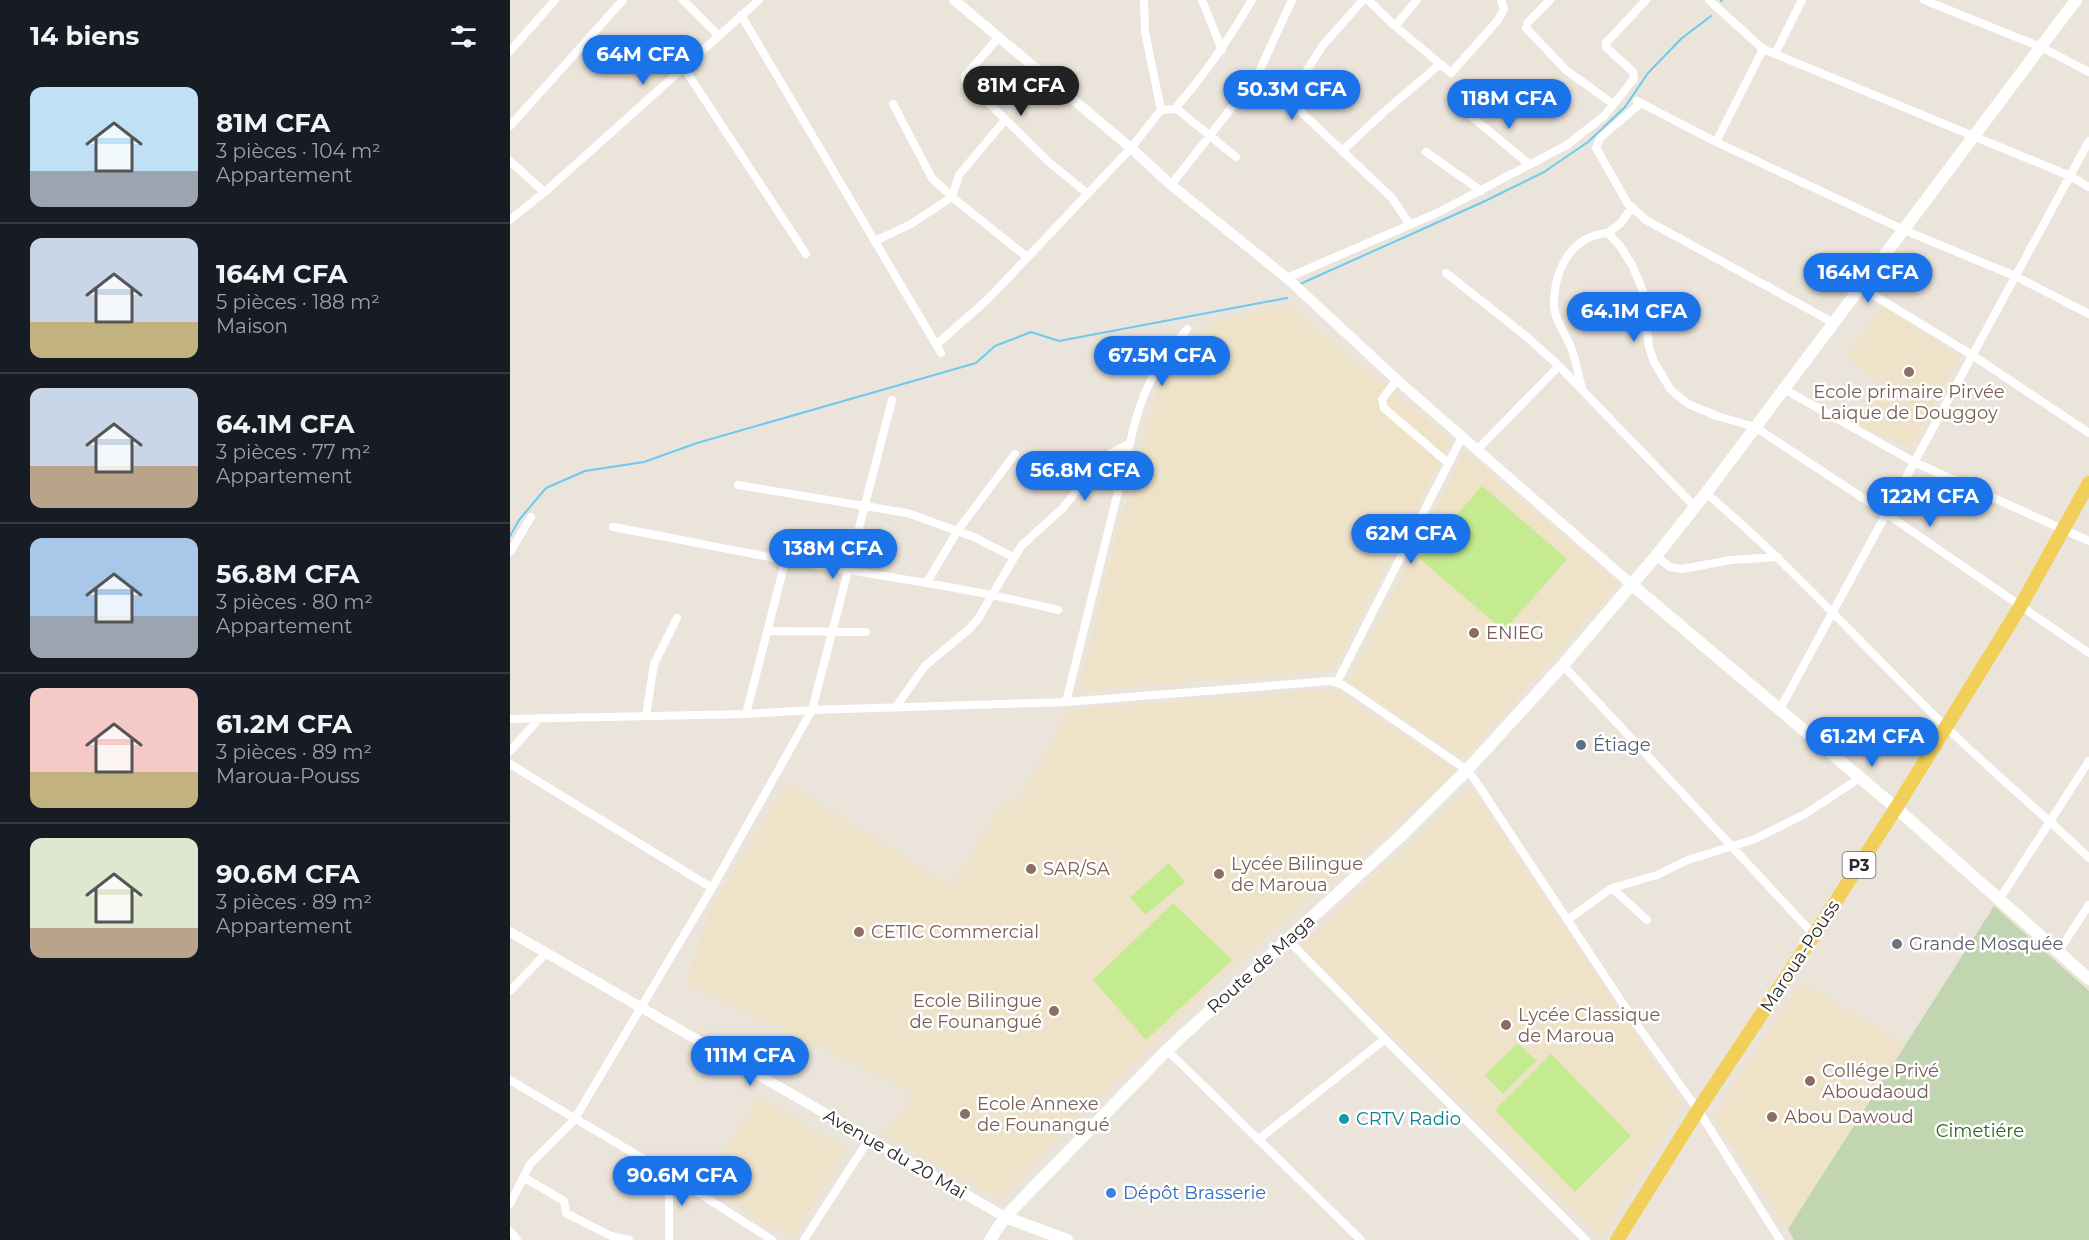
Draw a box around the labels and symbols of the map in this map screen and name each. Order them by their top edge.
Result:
pin: 64M CFA [588,35,698,86]
pin: 81M CFA [966,66,1076,117]
pin: 50.3M CFA [1223,70,1361,121]
pin: 118M CFA [1447,79,1571,130]
pin: 164M CFA [1806,253,1930,304]
pin: 64.1M CFA [1565,292,1703,343]
pin: 67.5M CFA [1093,336,1231,387]
marker: Ecole primaire Pirvée Laique de Douggoy [1902,365,1916,379]
place label: Ecole primaire Pirvée Laique de Douggoy [1813,381,2005,424]
pin: 56.8M CFA [1016,451,1154,502]
pin: 122M CFA [1868,477,1992,528]
pin: 62M CFA [1356,514,1466,565]
pin: 138M CFA [771,529,895,580]
place label: ENIEG [1486,622,1544,644]
marker: ENIEG [1467,626,1481,640]
pin: 61.2M CFA [1803,717,1941,768]
place label: Étiage [1593,734,1651,756]
marker: Étiage [1574,738,1588,752]
road number: P3 [1842,852,1876,878]
place label: Lycée Bilingue de Maroua [1231,853,1363,896]
place label: SAR/SA [1043,858,1110,880]
marker: SAR/SA [1024,862,1038,876]
marker: Lycée Bilingue de Maroua [1212,867,1226,881]
street label: Maroua-Pouss [1756,896,1845,1016]
street label: Route de Maga [1203,910,1319,1018]
place label: CETIC Commercial [871,921,1039,943]
marker: CETIC Commercial [852,925,866,939]
place label: Grande Mosquée [1909,933,2063,955]
marker: Grande Mosquée [1890,937,1904,951]
place label: Ecole Bilingue de Founangué [909,990,1042,1033]
marker: Ecole Bilingue de Founangué [1047,1004,1061,1018]
place label: Lycée Classique de Maroua [1518,1004,1660,1047]
marker: Lycée Classique de Maroua [1499,1018,1513,1032]
pin: 111M CFA [688,1036,812,1087]
place label: Collége Privé Aboudaoud [1822,1060,1939,1103]
marker: Collége Privé Aboudaoud [1803,1074,1817,1088]
place label: Ecole Annexe de Founangué [977,1093,1110,1136]
street label: Avenue du 20 Mai [820,1104,970,1204]
place label: Abou Dawoud [1784,1106,1914,1128]
marker: Ecole Annexe de Founangué [958,1107,972,1121]
place label: CRTV Radio [1356,1108,1461,1130]
marker: Abou Dawoud [1765,1110,1779,1124]
marker: CRTV Radio [1337,1112,1351,1126]
park label: Cimetiére [1936,1120,2024,1142]
pin: 90.6M CFA [613,1156,751,1207]
place label: Dépôt Brasserie [1123,1182,1266,1204]
marker: Dépôt Brasserie [1104,1186,1118,1200]

